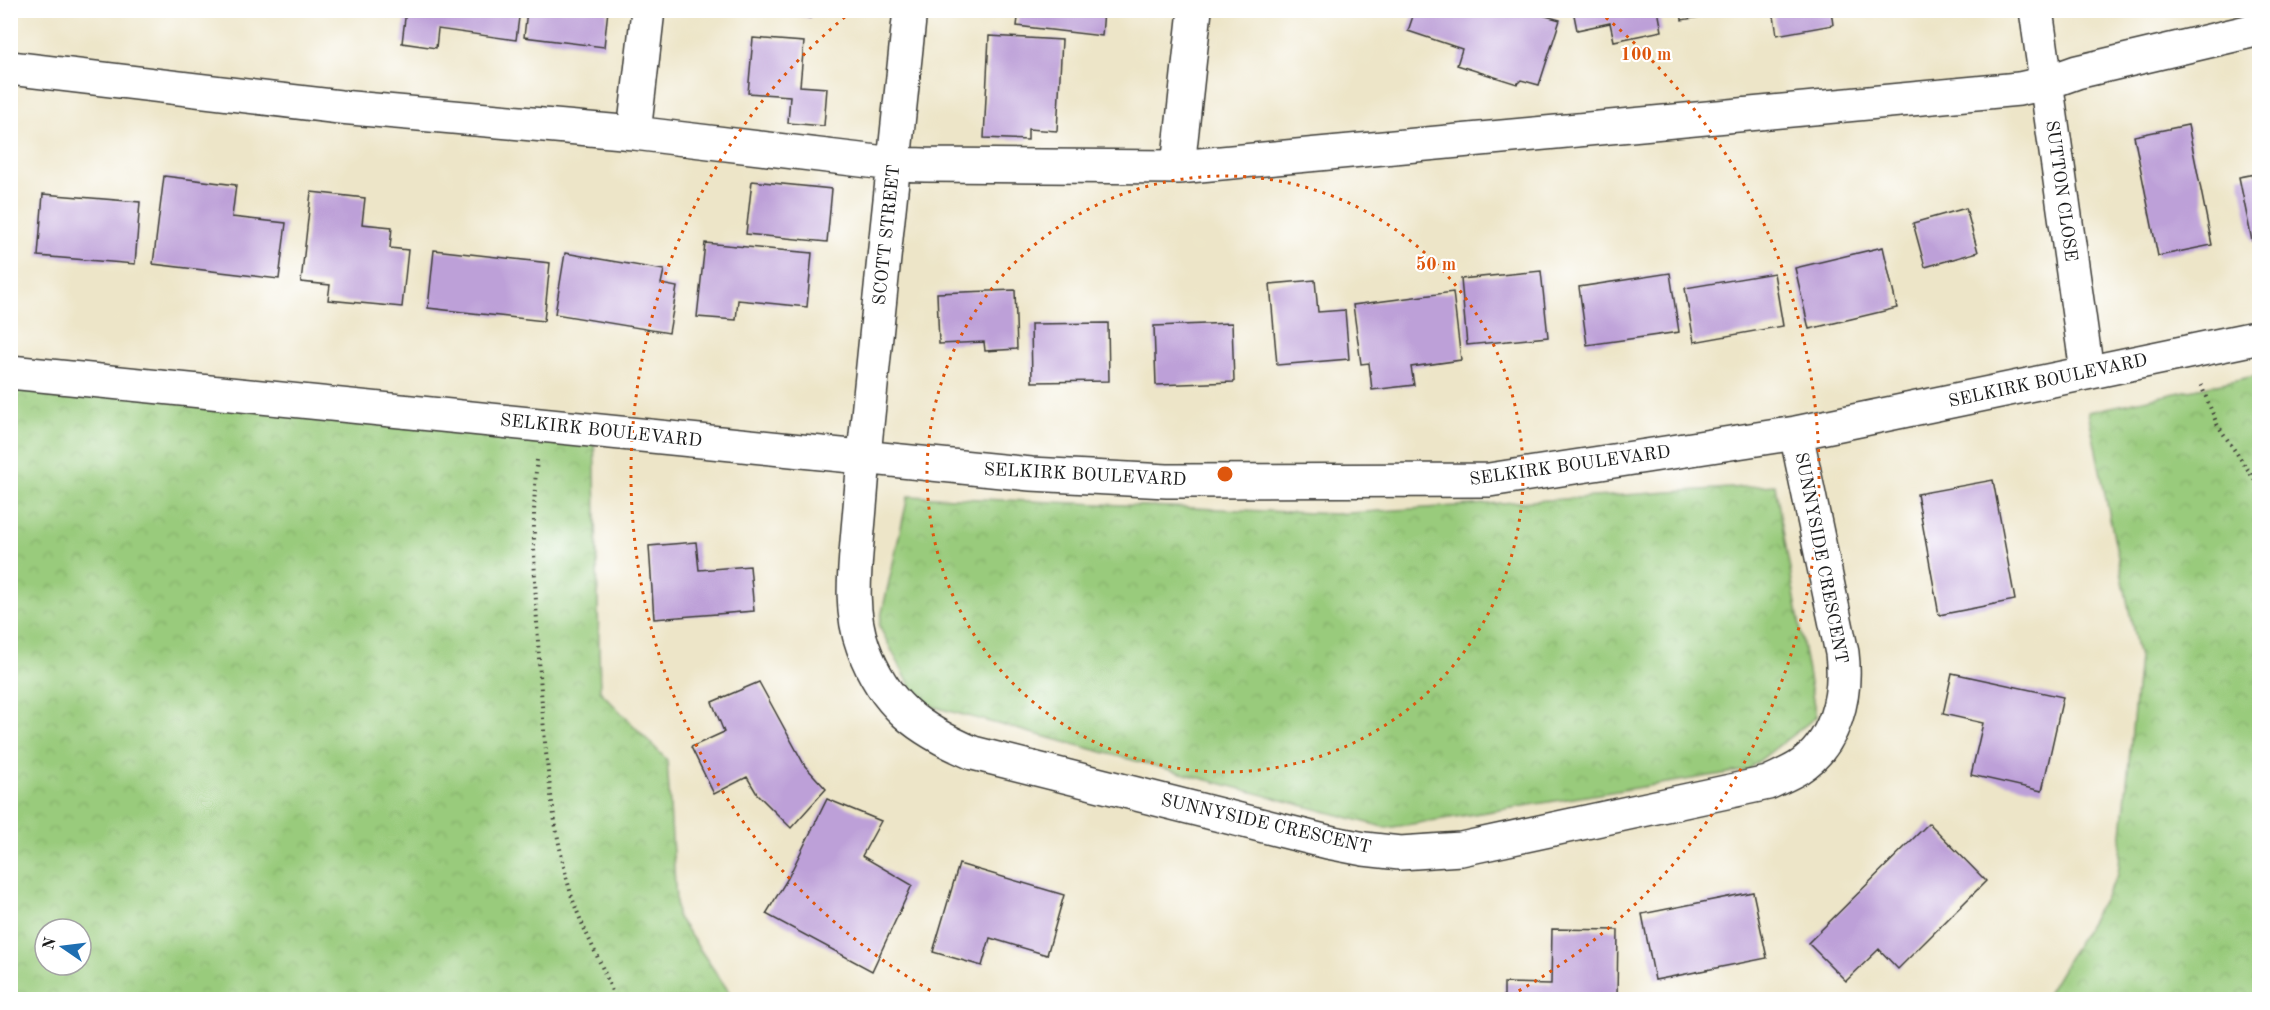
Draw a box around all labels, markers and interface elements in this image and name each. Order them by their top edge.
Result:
text: 100 m [1621,46,1671,64]
street label: SUTTON CLOSE [2042,119,2080,263]
street label: SCOTT STREET [871,164,903,306]
text: 50 m [1416,256,1456,274]
street label: SELKIRK BOULEVARD [1947,351,2149,411]
street label: SELKIRK BOULEVARD [499,411,703,451]
street label: SELKIRK BOULEVARD [1468,443,1672,489]
street label: SUNNYSIDE CRESCENT [1792,451,1850,665]
street label: SELKIRK BOULEVARD [983,461,1187,489]
centre of rings [1215,464,1235,484]
street label: SUNNYSIDE CRESCENT [1159,791,1373,857]
north arrow [33,917,93,977]
text: N [41,935,60,952]

